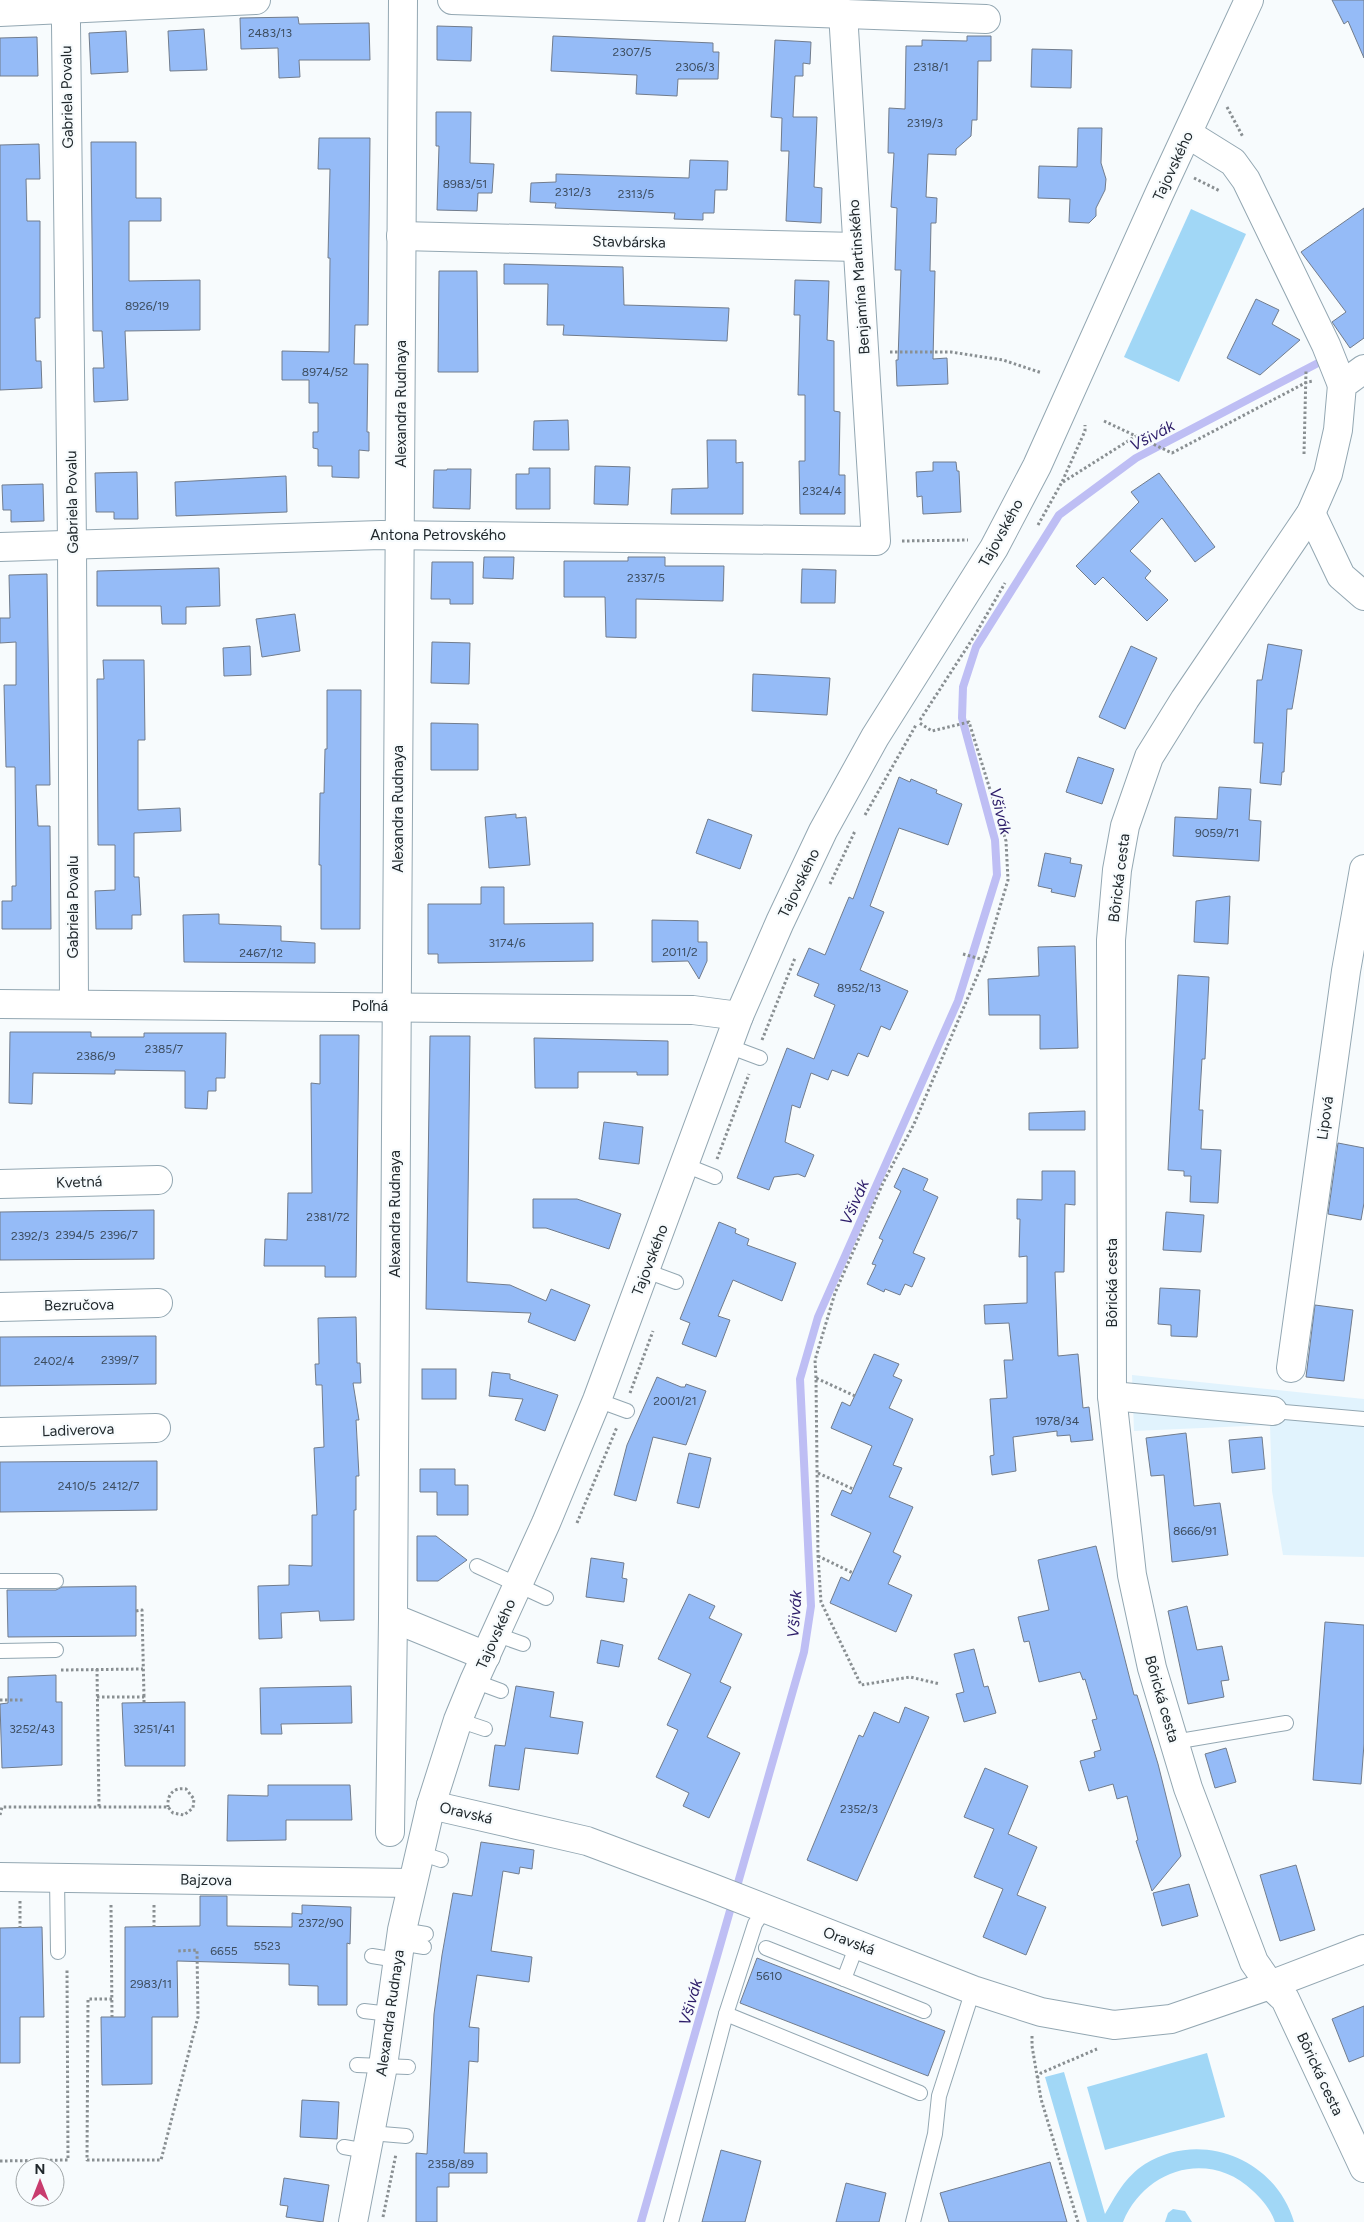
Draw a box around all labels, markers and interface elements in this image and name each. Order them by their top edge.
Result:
house number: 2483/13 [248,26,292,40]
street label: Gabriela Povalu [57,45,77,149]
house number: 2307/5 [613,45,652,59]
house number: 2306/3 [676,60,714,74]
house number: 2318/1 [913,60,949,74]
house number: 2319/3 [907,116,943,130]
street label: Tajovského [1149,128,1197,204]
house number: 8983/51 [443,177,487,191]
house number: 2312/3 [555,185,591,199]
house number: 2313/5 [618,187,654,201]
street label: Benjamína Martinského [845,198,873,355]
street label: Stavbárska [592,232,666,252]
house number: 8926/19 [125,299,169,313]
street label: Alexandra Rudnaya [392,340,410,468]
house number: 8974/52 [302,365,348,379]
water label: Všivák [1127,415,1179,455]
street label: Gabriela Povalu [62,450,82,554]
house number: 2324/4 [802,484,842,498]
street label: Tajovského [975,496,1027,570]
street label: Antona Petrovského [370,526,506,544]
house number: 2337/5 [627,571,665,585]
street label: Alexandra Rudnaya [389,745,407,873]
water label: Všivák [986,786,1016,838]
house number: 9059/71 [1195,826,1239,840]
street label: Bôrická cesta [1105,832,1133,924]
street label: Tajovského [775,845,824,921]
street label: Gabriela Povalu [64,855,82,959]
house number: 3174/6 [489,936,526,950]
house number: 2011/2 [662,945,698,959]
house number: 2467/12 [239,946,283,960]
house number: 8952/13 [837,981,881,995]
street label: Poľná [352,997,388,1015]
house number: 2385/7 [145,1042,184,1056]
house number: 2386/9 [77,1049,116,1063]
street label: Lipová [1313,1095,1337,1141]
street label: Alexandra Rudnaya [386,1150,404,1278]
street label: Kvetná [55,1172,103,1192]
water label: Všivák [836,1175,873,1228]
house number: 2381/72 [306,1210,350,1224]
street label: Tajovského [628,1222,672,1298]
house number: 2394/5 [55,1228,95,1242]
house number: 2396/7 [100,1228,139,1242]
house number: 2392/3 [11,1229,49,1243]
street label: Bôrická cesta [1103,1238,1121,1328]
street label: Bezručova [44,1295,114,1315]
house number: 2399/7 [101,1353,140,1367]
house number: 2402/4 [34,1354,75,1368]
house number: 2001/21 [653,1394,697,1408]
house number: 1978/34 [1035,1414,1080,1428]
street label: Ladiverova [42,1420,114,1440]
house number: 2410/5 [58,1479,96,1493]
house number: 2412/7 [103,1479,140,1493]
house number: 8666/91 [1173,1524,1217,1538]
water label: Všivák [783,1588,806,1638]
street label: Tajovského [473,1596,520,1672]
street label: Bôrická cesta [1141,1653,1183,1745]
house number: 3252/43 [9,1722,55,1736]
house number: 3251/41 [133,1722,175,1736]
street label: Oravská [438,1798,494,1828]
house number: 2352/3 [840,1802,878,1816]
street label: Bajzova [180,1871,232,1889]
house number: 2372/90 [298,1916,344,1930]
street label: Oravská [821,1923,877,1959]
house number: 5523 [253,1939,281,1953]
house number: 6655 [210,1944,238,1958]
street label: Alexandra Rudnaya [372,1949,408,2077]
house number: 5610 [756,1969,782,1983]
water label: Všivák [675,1975,707,2028]
house number: 2983/11 [130,1977,172,1991]
street label: Bôrická cesta [1293,2030,1347,2118]
north arrow [15,2157,65,2207]
house number: 2358/89 [428,2157,474,2171]
text: N [35,2161,45,2178]

